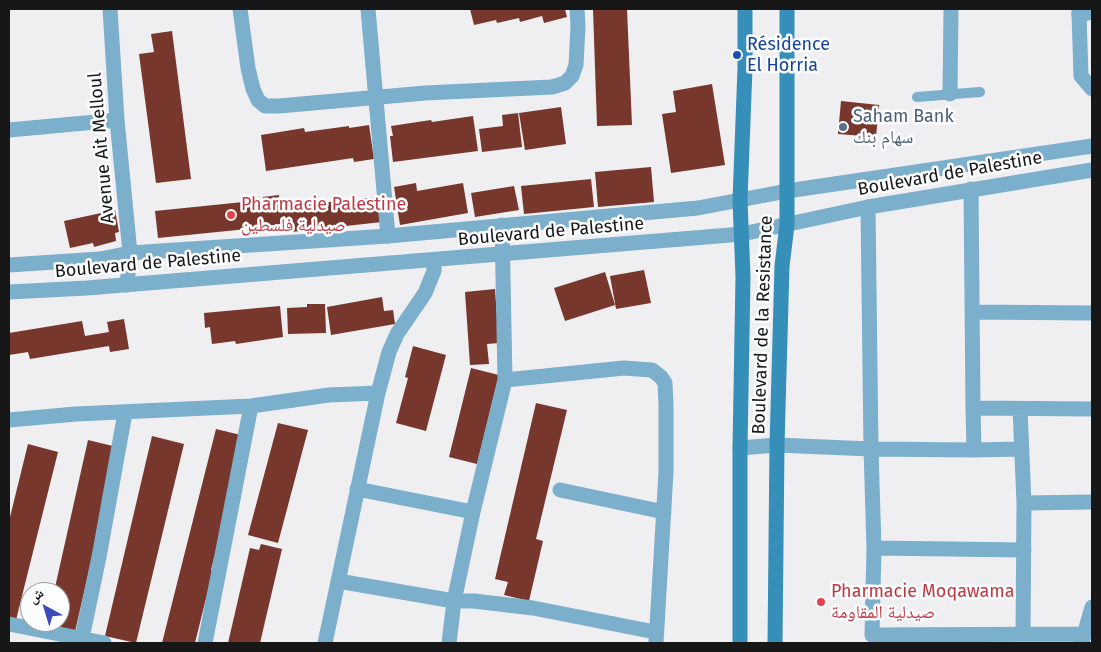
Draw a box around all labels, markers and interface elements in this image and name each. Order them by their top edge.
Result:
place label: Résidence El Horria [747,34,830,76]
marker: Résidence El Horria [731,49,743,61]
street label: Avenue Ait Melloul [85,71,119,225]
place label: Saham Bank سهام بنك [853,106,954,148]
marker: Saham Bank سهام بنك [837,121,849,133]
street label: Boulevard de Palestine [856,147,1044,201]
place label: Pharmacie Palestine صيدلية فلسطين [241,194,406,236]
marker: Pharmacie Palestine صيدلية فلسطين [225,209,237,221]
street label: Boulevard de Palestine [457,213,645,251]
street label: Boulevard de la Resistance [748,215,778,435]
street label: Boulevard de Palestine [54,245,242,283]
place label: Pharmacie Moqawama صيدلية المقاومة [831,581,1015,624]
north arrow [20,582,70,632]
text: ش [25,584,47,607]
marker: Pharmacie Moqawama صيدلية المقاومة [815,596,827,608]

